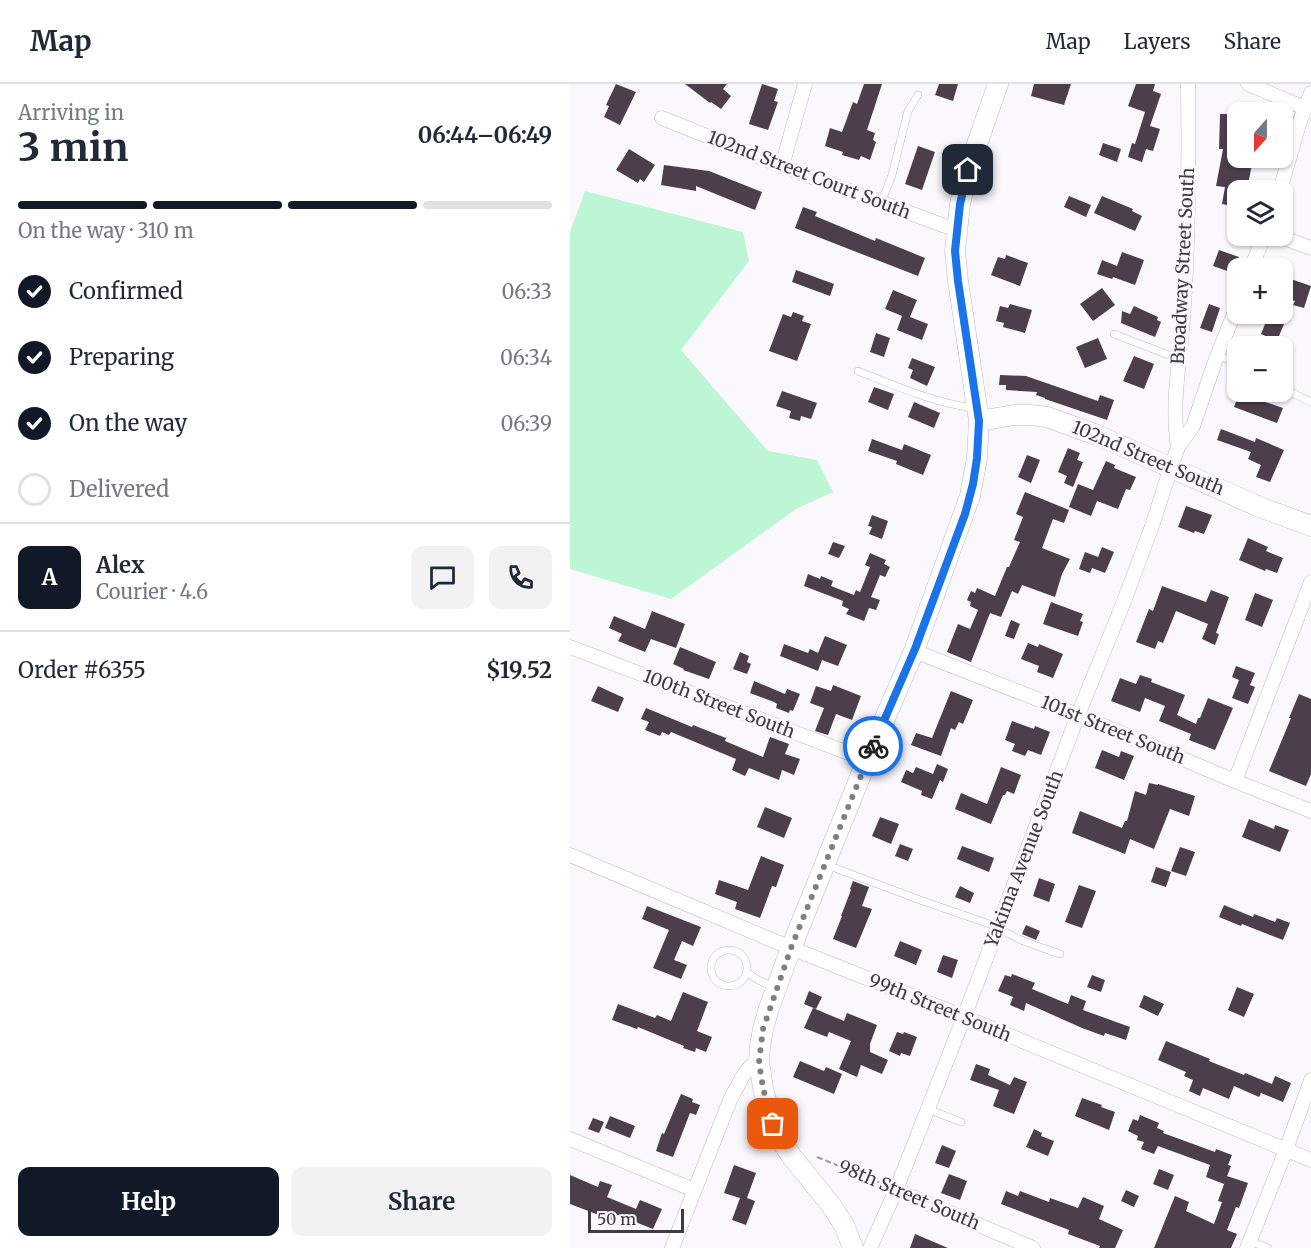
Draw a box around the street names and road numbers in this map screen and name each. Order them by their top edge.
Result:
street label: 102nd Street Court South [704,125,914,224]
street label: Broadway Street South [1166,167,1199,365]
street label: 102nd Street South [1069,415,1228,500]
street label: 100th Street South [640,664,798,743]
street label: 101st Street South [1038,690,1189,769]
street label: Yakima Avenue South [979,767,1068,952]
street label: 99th Street South [865,968,1015,1047]
street label: 98th Street South [835,1154,983,1235]

